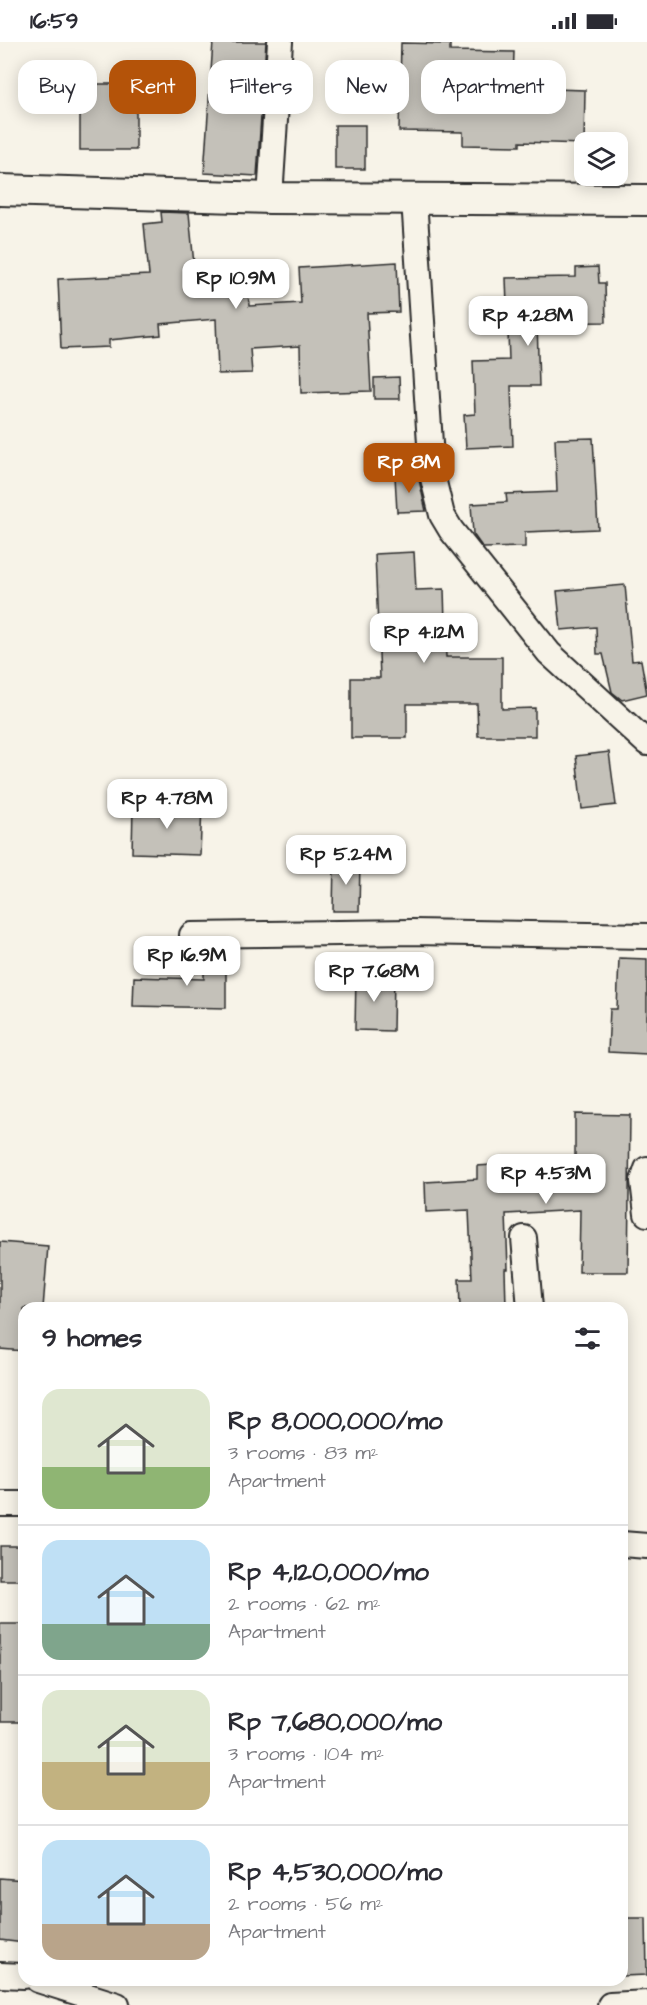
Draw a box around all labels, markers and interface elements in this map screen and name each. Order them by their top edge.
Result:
text: 16:59 [30,6,78,37]
chip: Buy [18,60,97,114]
chip: Rent [109,60,196,114]
chip: Filters [208,60,313,114]
chip: New [325,60,409,114]
chip: Apartment [421,60,566,114]
map controls [574,132,628,186]
button: layers [574,132,628,186]
pin: Rp 10.9M [174,259,298,310]
text: Rp 10.9M [196,264,276,292]
pin: Rp 4.28M [466,296,590,347]
text: Rp 4.28M [483,301,573,329]
pin: Rp 8M [367,443,451,494]
text: Rp 8M [378,448,440,476]
pin: Rp 4.12M [362,613,486,664]
text: Rp 4.12M [384,618,464,646]
pin: Rp 4.78M [105,779,229,830]
text: Rp 4.78M [121,784,213,812]
pin: Rp 5.24M [284,835,408,886]
text: Rp 5.24M [300,840,392,868]
pin: Rp 16.9M [125,936,249,987]
text: Rp 16.9M [147,941,227,969]
pin: Rp 7.68M [312,952,436,1003]
text: Rp 7.68M [329,957,419,985]
pin: Rp 4.53M [484,1154,608,1205]
text: Rp 4.53M [501,1159,591,1187]
text: 9 homes [42,1320,142,1356]
icon: filters [571,1322,604,1355]
text: Rp 8,000,000/mo [228,1403,443,1439]
icon: home [90,1413,162,1485]
text: 3 rooms · 83 m² [228,1439,378,1467]
text: Apartment [228,1467,326,1495]
text: Rp 4,120,000/mo [228,1554,429,1590]
icon: home [90,1564,162,1636]
text: 2 rooms · 62 m² [228,1590,380,1618]
text: Apartment [228,1618,326,1646]
text: Rp 7,680,000/mo [228,1704,442,1740]
icon: home [90,1714,162,1786]
text: 3 rooms · 104 m² [228,1740,384,1768]
text: Apartment [228,1768,326,1796]
text: Rp 4,530,000/mo [228,1854,442,1890]
icon: home [90,1864,162,1936]
text: 2 rooms · 56 m² [228,1890,383,1918]
text: Apartment [228,1918,326,1946]

